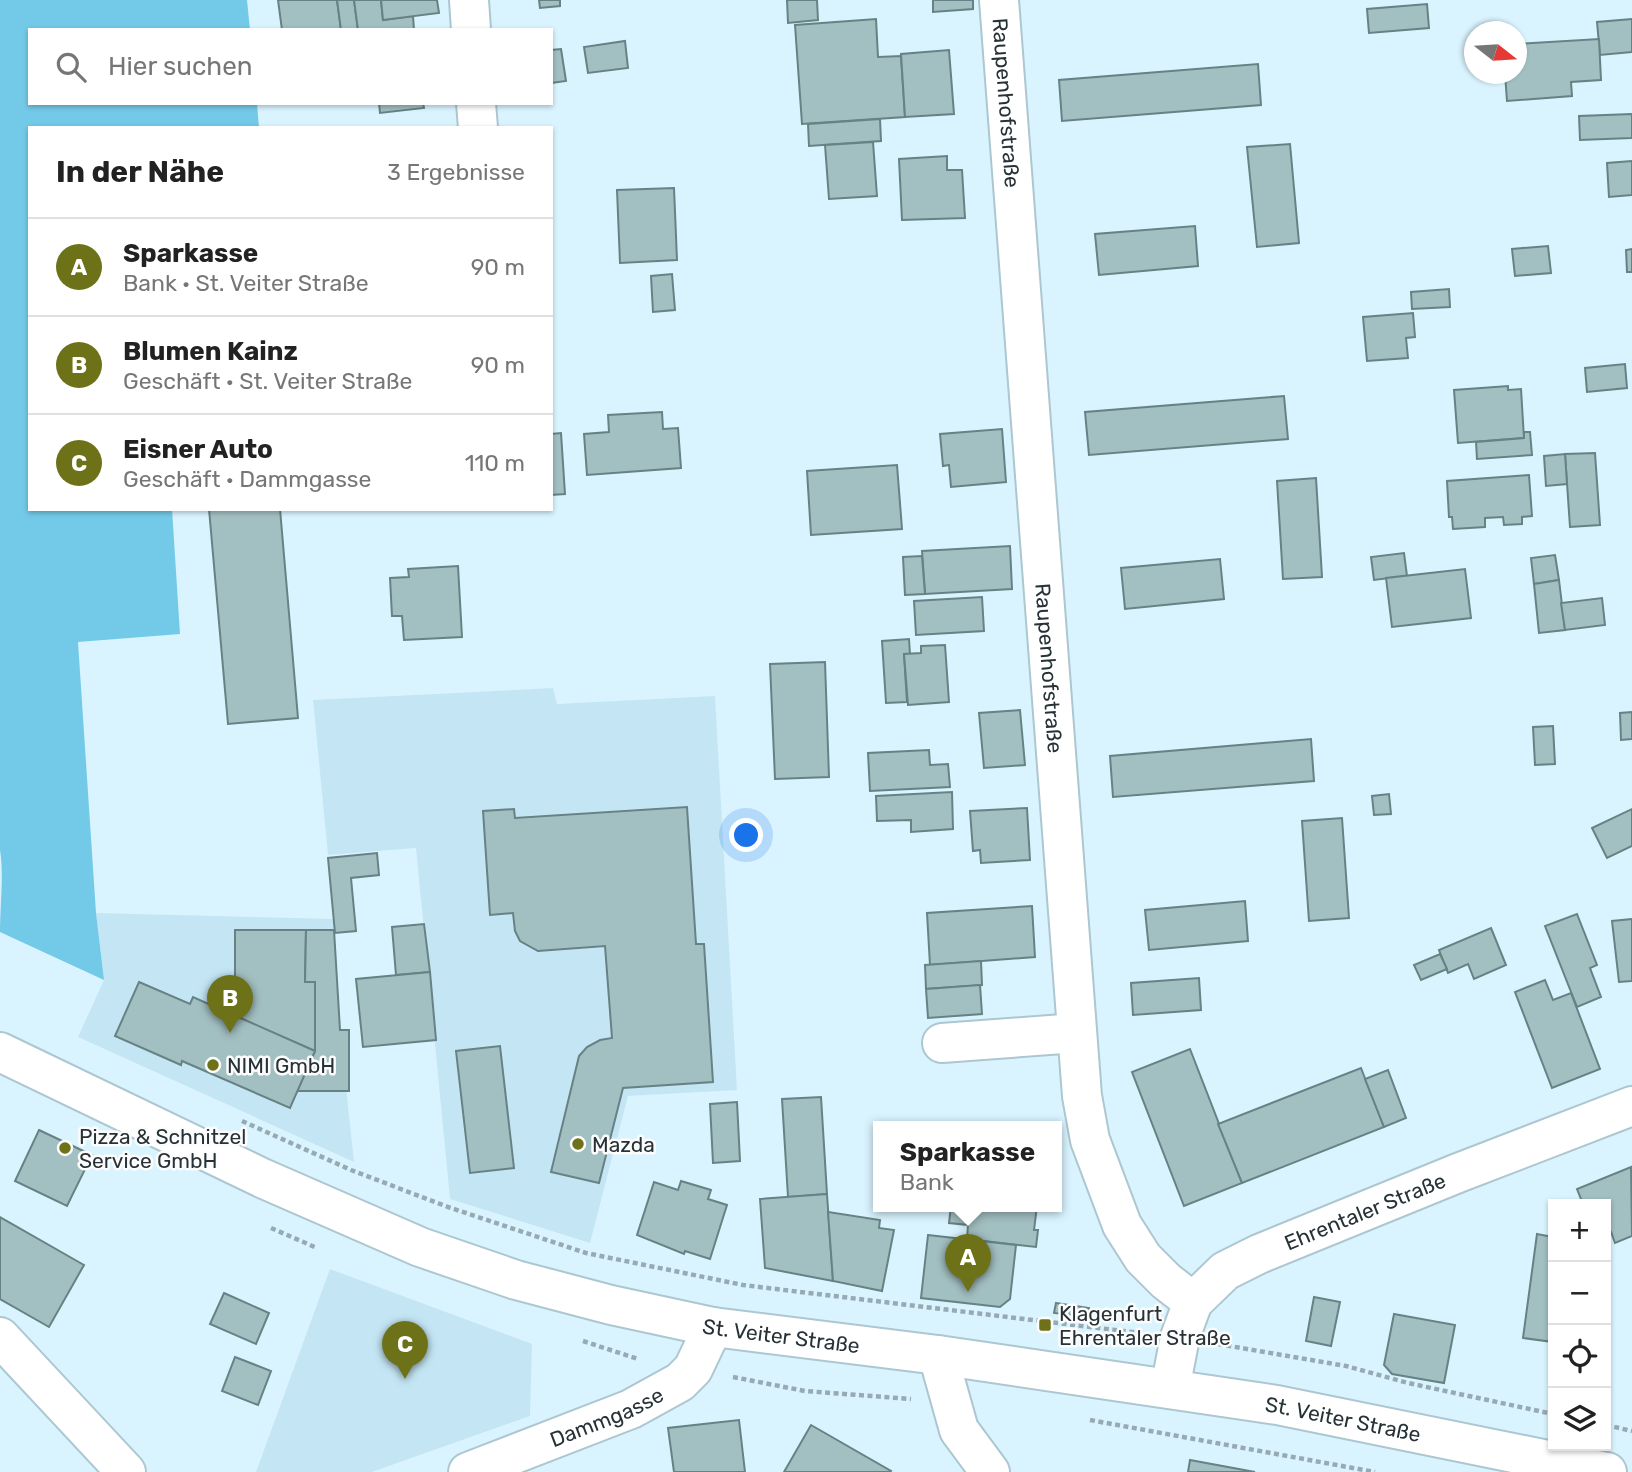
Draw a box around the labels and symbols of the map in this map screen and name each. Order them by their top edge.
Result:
street label: Raupenhofstraße [988,17,1026,189]
north arrow [1464,21,1527,84]
street label: Raupenhofstraße [1031,582,1068,754]
your location [729,818,763,852]
pin: B [207,975,253,1033]
place label: NIMI GmbH [227,1053,335,1078]
marker: NIMI GmbH [205,1057,221,1073]
place label: Pizza & Schnitzel Service GmbH [79,1124,246,1173]
place label: Mazda [592,1132,655,1157]
marker: Mazda [570,1136,586,1152]
marker: Pizza & Schnitzel Service GmbH [57,1140,73,1156]
street label: Ehrentaler Straße [1280,1167,1449,1255]
pin: A [945,1234,991,1292]
place label: Klagenfurt Ehrentaler Straße [1059,1301,1231,1350]
street label: St. Veiter Straße [700,1313,861,1358]
marker: Klagenfurt Ehrentaler Straße [1037,1317,1053,1333]
pin: C [382,1321,428,1379]
street label: Dammgasse [546,1381,667,1452]
street label: St. Veiter Straße [1264,1391,1423,1446]

